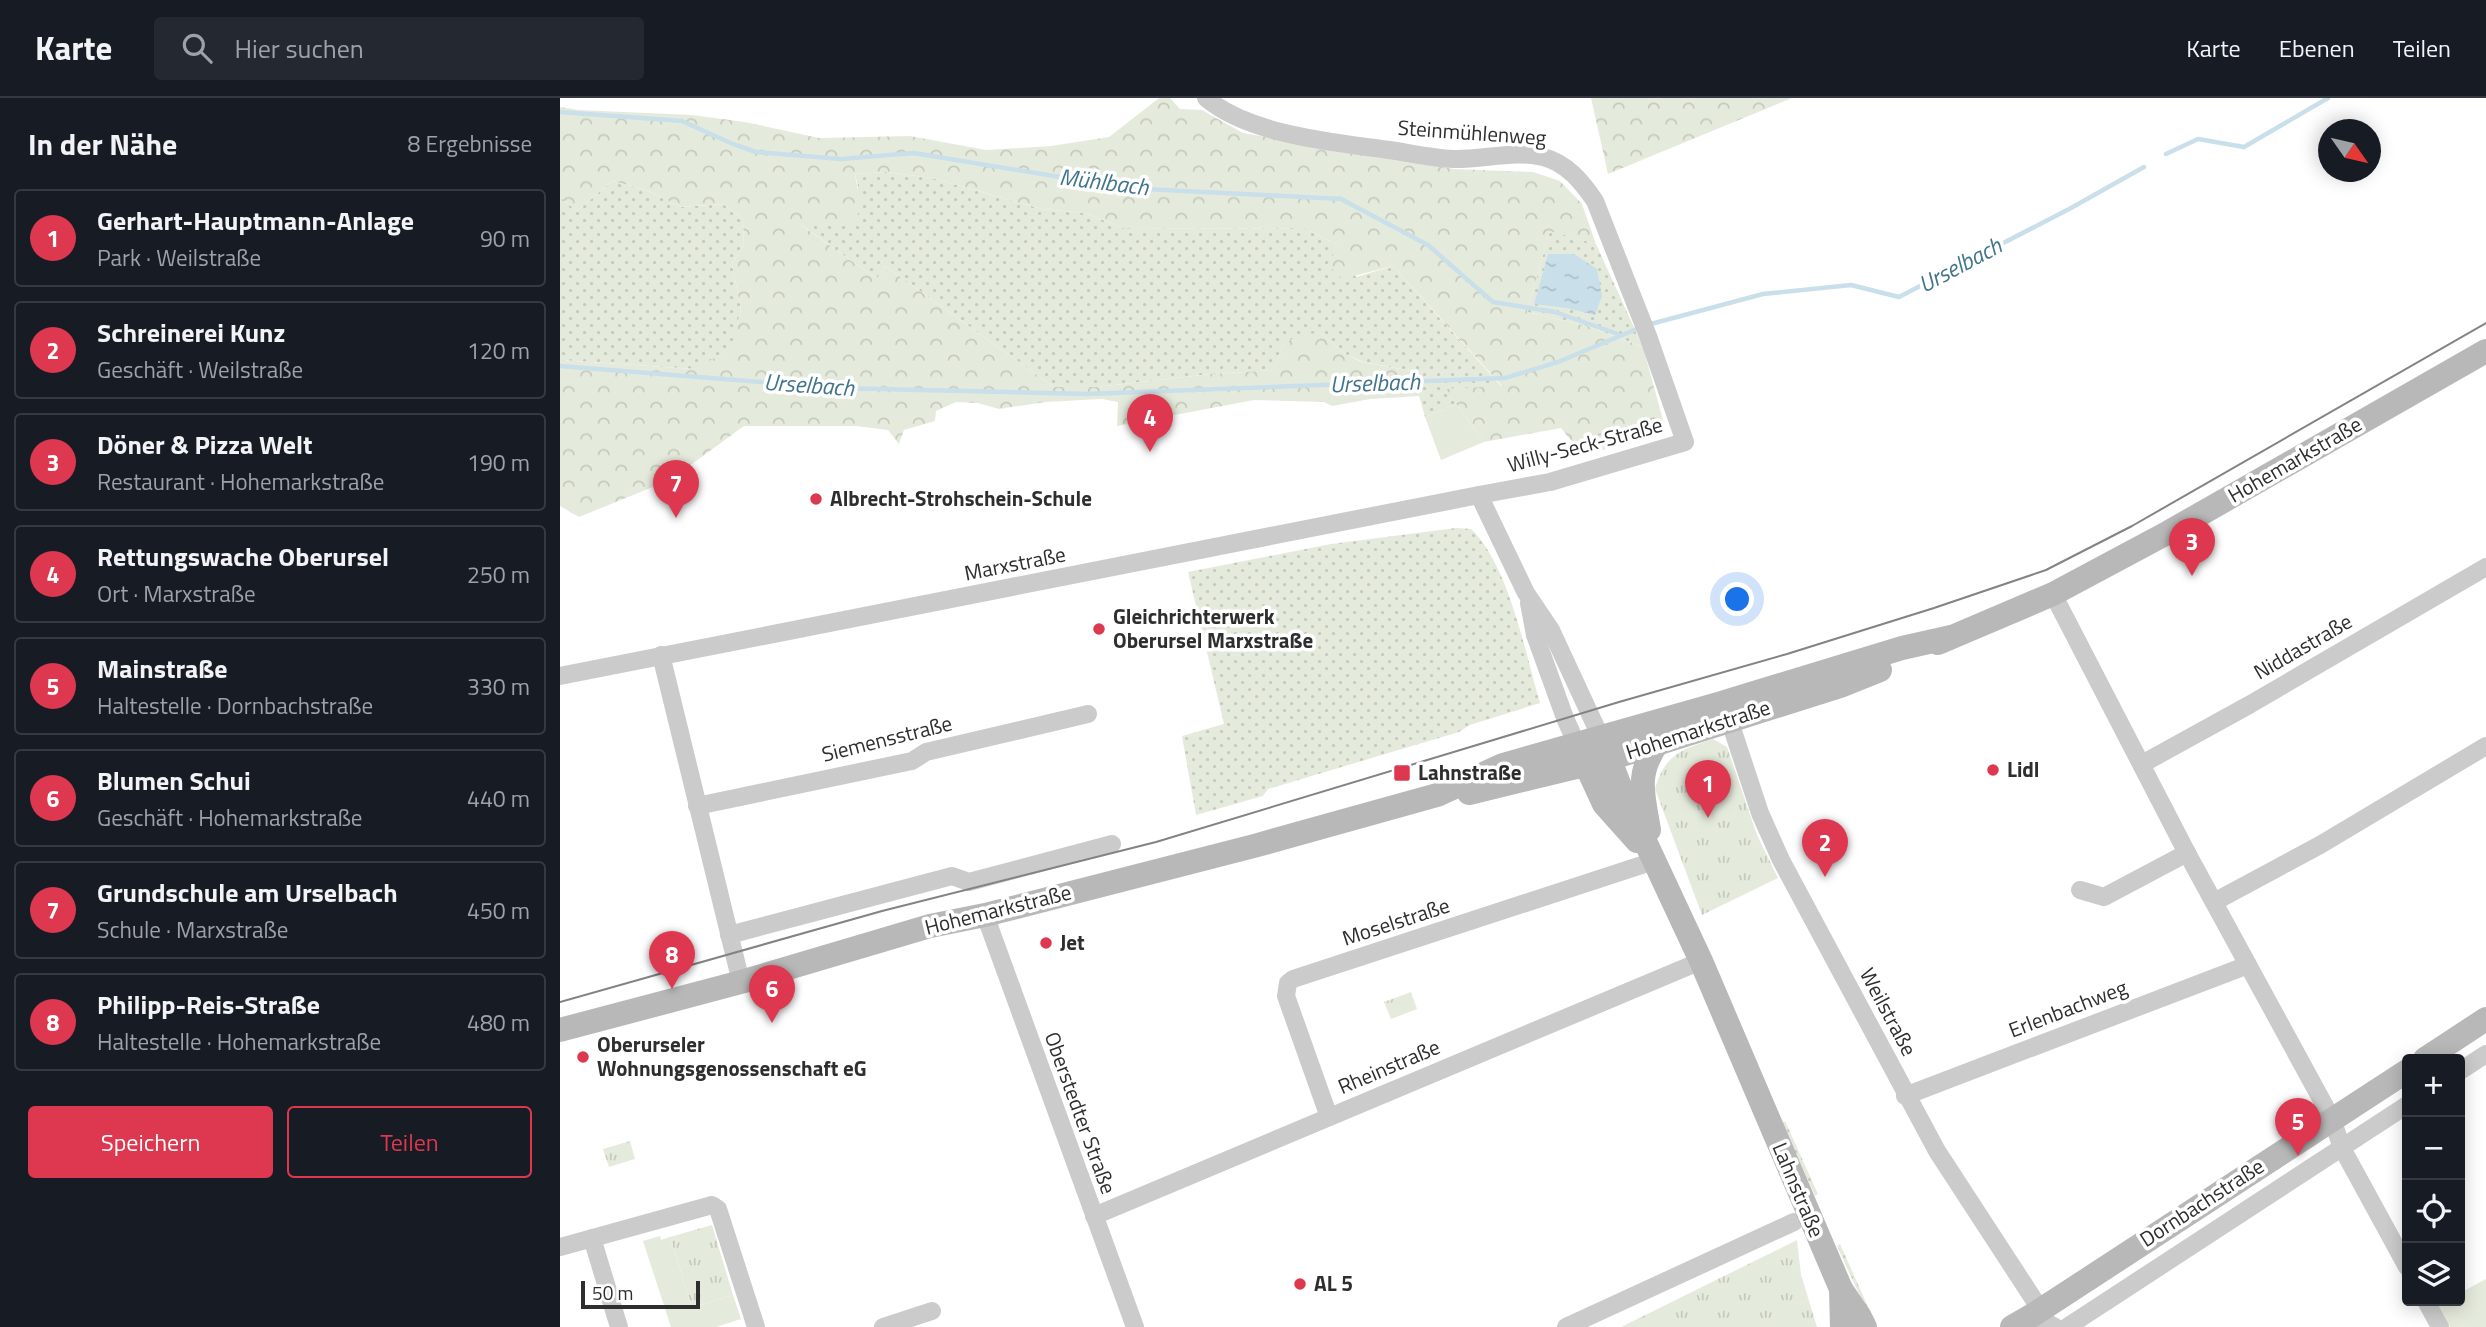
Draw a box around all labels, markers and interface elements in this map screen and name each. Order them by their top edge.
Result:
search box [154,17,644,80]
text: Karte [35,23,112,73]
icon: search [178,29,216,67]
text: Hier suchen [234,29,364,68]
text: Karte [2186,30,2241,66]
text: Ebenen [2279,30,2355,66]
text: Teilen [2393,30,2451,66]
street label: Steinmühlenweg [1397,111,1548,153]
north arrow [2318,119,2381,182]
text: In der Nähe [28,121,177,167]
text: 8 Ergebnisse [408,126,532,161]
water label: Mühlbach [1057,159,1151,204]
text: Gerhart-Hauptmann-Anlage [97,201,414,240]
text: 1 [47,221,59,256]
text: 90 m [480,221,530,256]
water label: Urselbach [1912,228,2008,301]
text: Park · Weilstraße [97,240,261,275]
text: Schreinerei Kunz [97,313,285,352]
text: 2 [47,333,59,368]
text: 120 m [467,333,530,368]
text: Geschäft · Weilstraße [97,352,303,387]
water label: Urselbach [1329,363,1421,402]
water label: Urselbach [763,364,856,405]
pin: 4 [1127,394,1173,452]
street label: Willy-Seck-Straße [1504,408,1666,480]
street label: Hohemarkstraße [2222,408,2367,510]
text: Döner & Pizza Welt [97,425,312,464]
text: 3 [47,445,59,480]
text: 190 m [467,445,530,480]
pin: 7 [653,460,699,518]
text: Restaurant · Hohemarkstraße [97,464,384,499]
place label: Albrecht-Strohschein-Schule [830,482,1092,514]
marker: Albrecht-Strohschein-Schule [808,491,824,507]
pin: 3 [2169,518,2215,576]
text: Rettungswache Oberursel [97,537,389,576]
street label: Marxstraße [961,538,1068,589]
text: 4 [47,557,59,592]
text: 250 m [467,557,530,592]
text: Ort · Marxstraße [97,576,256,611]
your location [1720,582,1754,616]
place label: Gleichrichterwerk Oberursel Marxstraße [1113,600,1313,656]
street label: Niddastraße [2247,605,2358,687]
marker: Gleichrichterwerk Oberursel Marxstraße [1091,621,1107,637]
text: Mainstraße [97,649,228,688]
text: 5 [47,669,59,704]
text: 330 m [467,669,530,704]
text: Haltestelle · Dornbachstraße [97,688,373,723]
street label: Hohemarkstraße [1621,691,1774,767]
street label: Siemensstraße [818,706,955,770]
place label: Lidl [2007,753,2040,785]
place label: Lahnstraße [1418,756,1522,788]
pin: 1 [1685,760,1731,818]
text: Blumen Schui [97,761,251,800]
marker: Lidl [1985,762,2001,778]
marker: Lahnstraße [1392,763,1412,783]
text: 6 [47,781,59,816]
text: 440 m [467,781,530,816]
text: Geschäft · Hohemarkstraße [97,800,363,835]
pin: 2 [1802,819,1848,877]
text: Grundschule am Urselbach [97,873,398,912]
street label: Hohemarkstraße [921,875,1074,943]
street label: Moselstraße [1338,889,1454,953]
text: 7 [47,893,59,928]
text: 450 m [467,893,530,928]
text: Schule · Marxstraße [97,912,288,947]
place label: Jet [1060,926,1085,958]
pin: 8 [649,931,695,989]
marker: Jet [1038,935,1054,951]
street label: Weilstraße [1852,962,1926,1061]
pin: 6 [749,965,795,1023]
street label: Erlenbachweg [2004,971,2132,1045]
text: Philipp-Reis-Straße [97,985,320,1024]
text: 8 [47,1005,59,1040]
text: 480 m [467,1005,530,1040]
text: Haltestelle · Hohemarkstraße [97,1024,381,1059]
street label: Oberstedter Straße [1037,1027,1125,1198]
place label: Oberurseler Wohnungsgenossenschaft eG [597,1028,867,1084]
street label: Rheinstraße [1333,1030,1445,1102]
marker: Oberurseler Wohnungsgenossenschaft eG [575,1049,591,1065]
map controls [2402,1054,2465,1306]
button: + [2402,1054,2465,1117]
pin: 5 [2275,1098,2321,1156]
button: Speichern [28,1106,273,1178]
button: Teilen [287,1106,532,1178]
button: − [2402,1117,2465,1180]
street label: Lahnstraße [1765,1137,1833,1242]
street label: Dornbachstraße [2133,1150,2270,1254]
button: locate [2402,1180,2465,1243]
button: layers [2402,1243,2465,1306]
place label: AL 5 [1314,1267,1353,1299]
marker: AL 5 [1292,1276,1308,1292]
scale bar [581,1278,700,1310]
text: 50 m [592,1278,633,1307]

